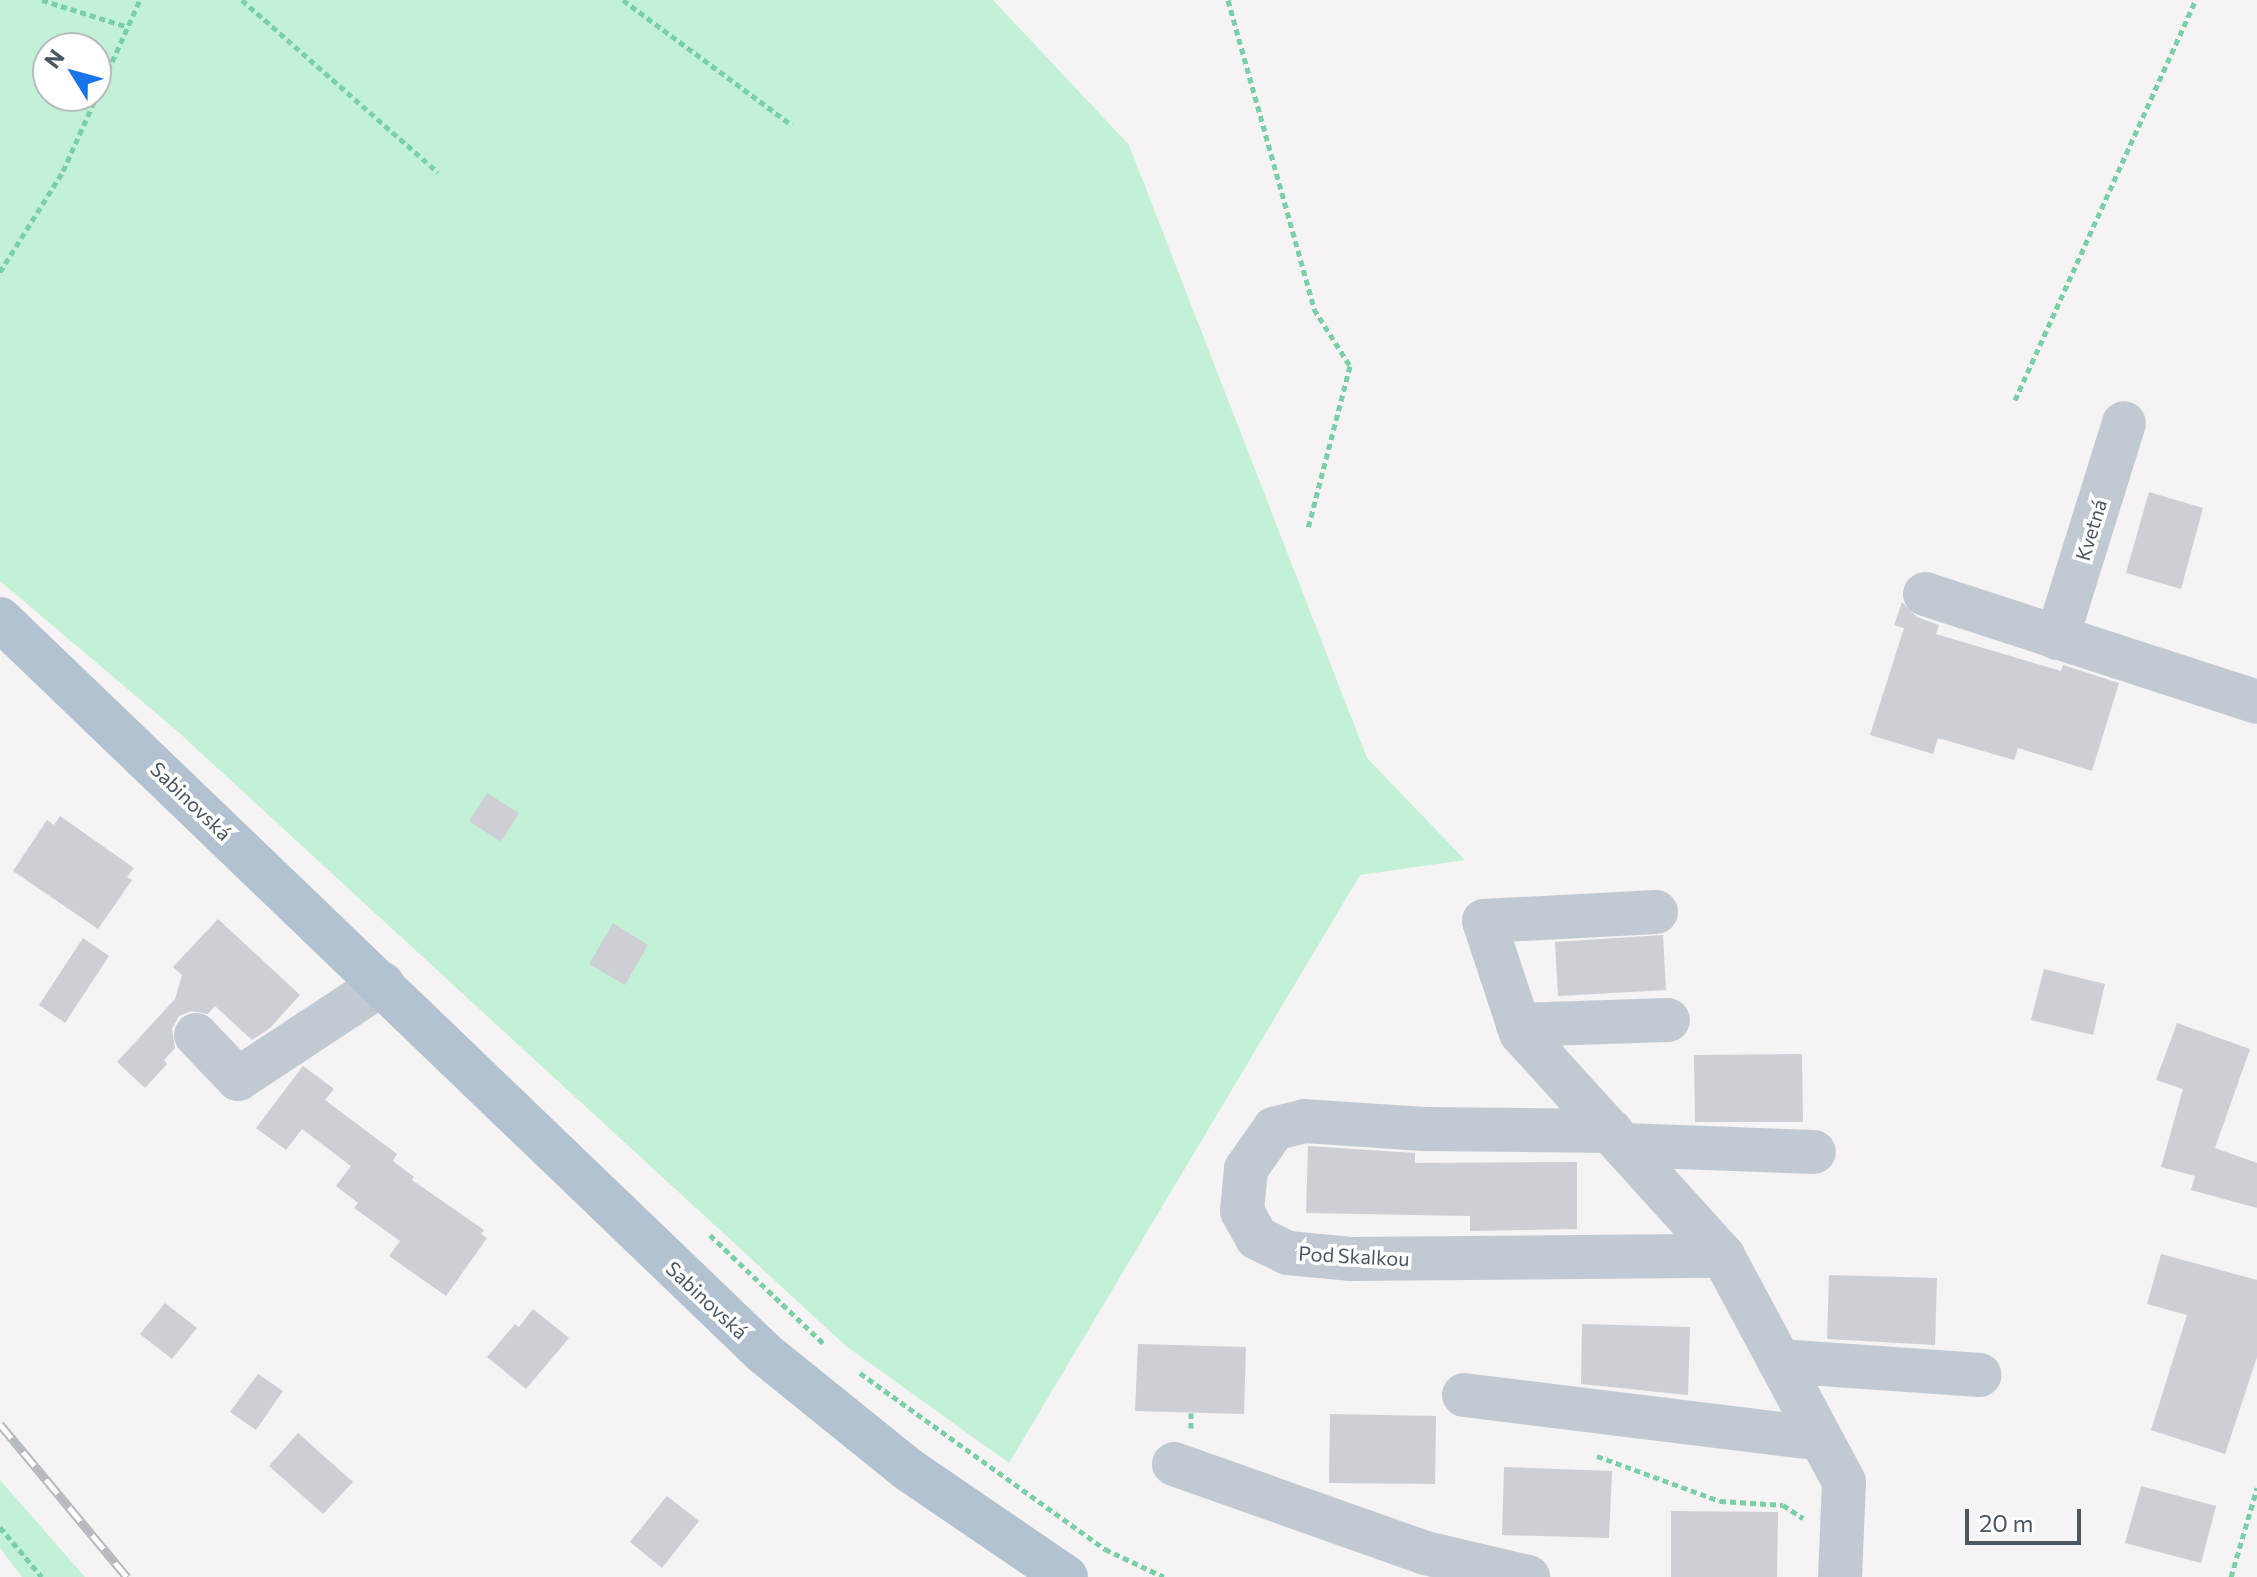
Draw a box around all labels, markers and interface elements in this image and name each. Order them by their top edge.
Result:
north arrow [32,32,112,112]
text: N [38,44,70,73]
street label: Kvetná [2070,496,2112,564]
street label: Sabinovská [146,757,236,845]
street label: Pod Skalkou [1298,1241,1410,1271]
street label: Sabinovská [661,1256,753,1344]
scale bar [1969,1493,2085,1543]
text: 20 m [1979,1508,2033,1537]

